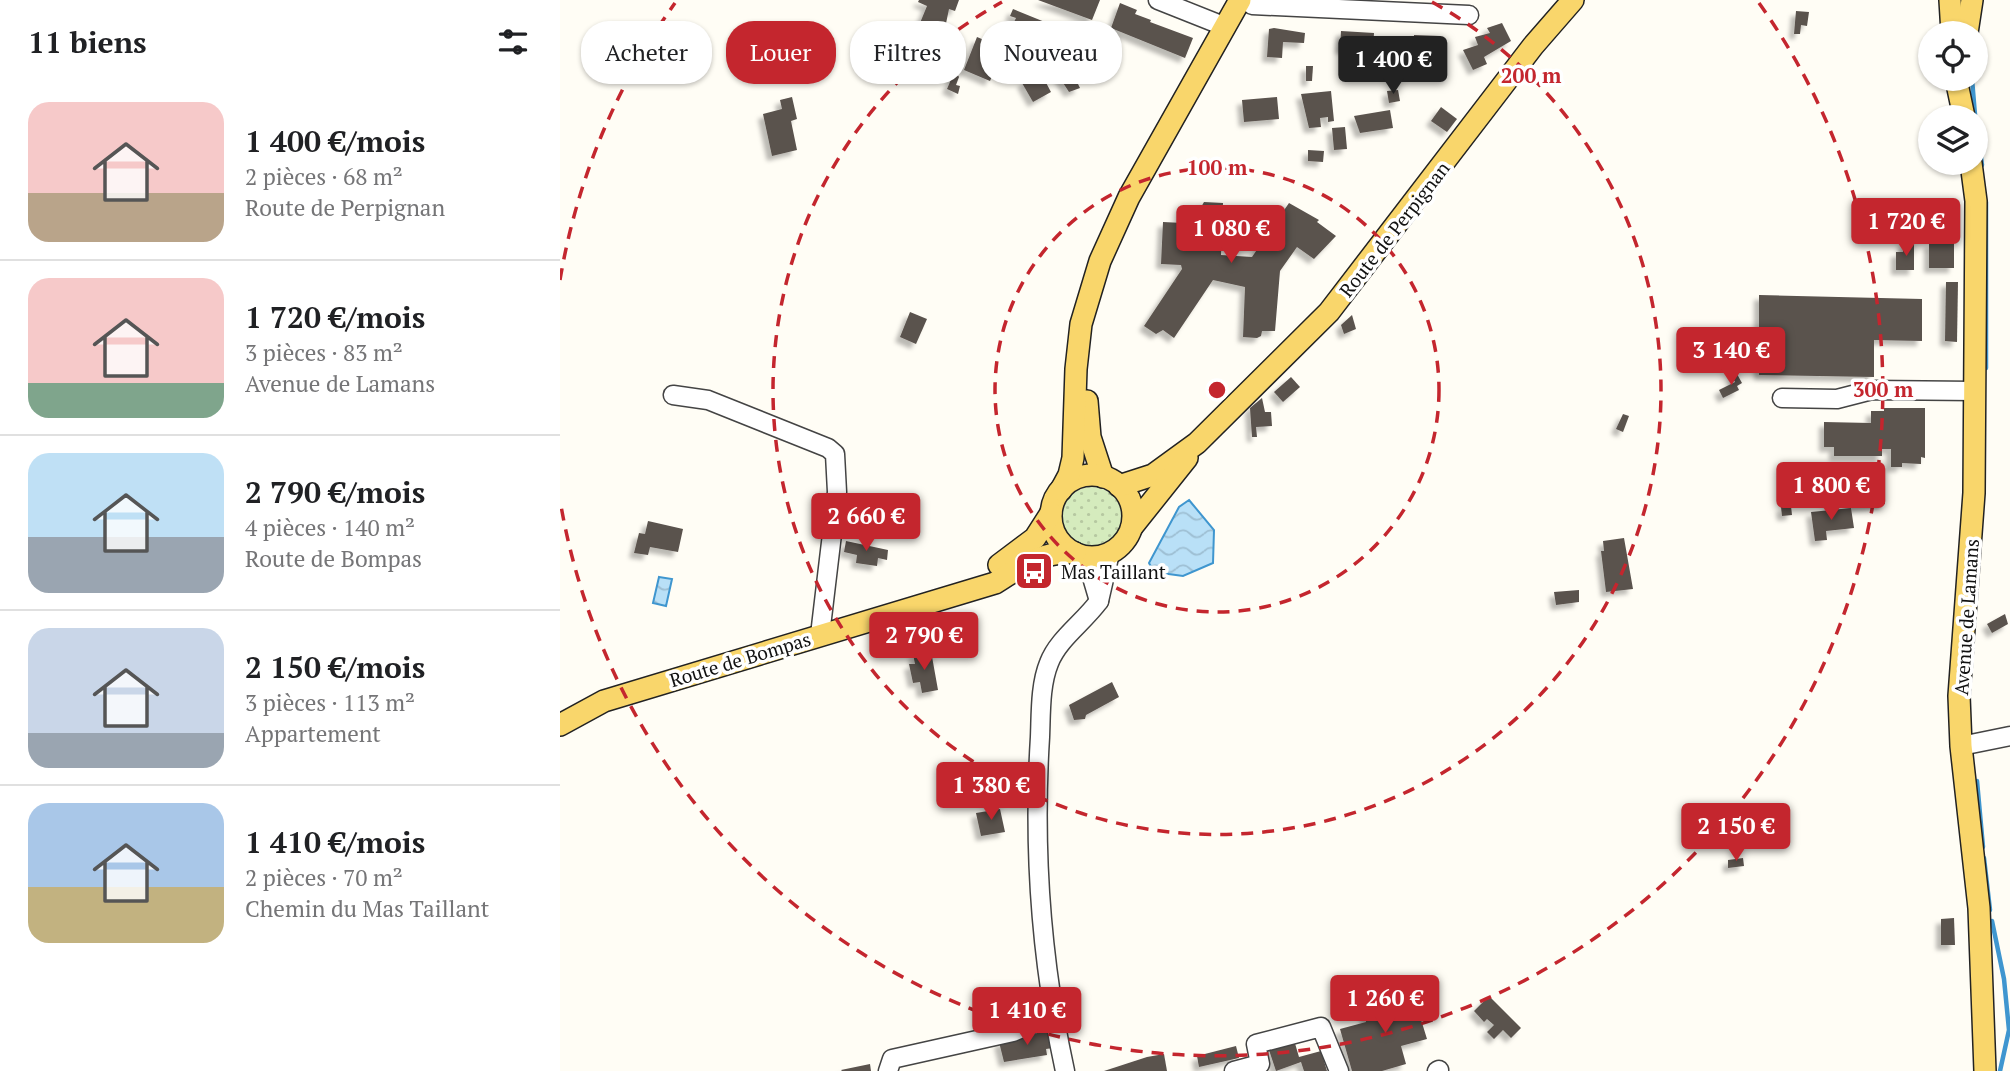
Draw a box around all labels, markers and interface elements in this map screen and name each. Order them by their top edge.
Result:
chip: Acheter [581,21,712,84]
chip: Louer [726,21,836,84]
chip: Filtres [850,21,966,84]
chip: Nouveau [980,21,1122,84]
map controls [1918,21,1988,175]
button: locate [1918,21,1988,91]
text: 11 biens [28,22,147,62]
icon: filters [494,23,532,61]
pin: 1 400 € [1328,36,1458,96]
text: 1 400 € [1354,43,1432,74]
text: 200 m [1501,61,1562,89]
button: layers [1918,105,1988,175]
text: 1 400 €/mois [245,121,425,161]
icon: home [84,130,168,214]
text: 100 m [1187,153,1248,181]
street label: Route de Perpignan [1333,156,1455,302]
text: 2 pièces · 68 m² [245,161,403,192]
text: Route de Perpignan [245,192,445,223]
pin: 1 720 € [1841,198,1971,258]
pin: 1 080 € [1166,205,1296,265]
text: 1 720 € [1867,205,1945,236]
text: 1 080 € [1192,212,1270,243]
text: 1 720 €/mois [245,297,425,337]
icon: home [84,306,168,390]
pin: 3 140 € [1666,328,1796,387]
text: 3 140 € [1692,334,1770,365]
text: 3 pièces · 83 m² [245,337,403,368]
text: Avenue de Lamans [245,368,435,399]
text: 300 m [1853,375,1914,403]
centre of rings [1205,378,1229,402]
pin: 1 800 € [1766,462,1896,522]
text: 1 800 € [1792,469,1870,500]
text: 2 790 €/mois [245,472,425,512]
icon: home [84,481,168,565]
pin: 2 660 € [801,494,931,553]
text: 2 660 € [827,500,905,531]
text: 4 pièces · 140 m² [245,512,415,543]
street label: Avenue de Lamans [1948,538,1984,696]
text: Route de Bompas [245,543,422,574]
bus stop icon: Mas Taillant [1013,550,1055,592]
place label: Mas Taillant [1061,559,1166,584]
pin: 2 790 € [859,612,989,672]
text: 2 790 € [885,619,963,650]
street label: Route de Bompas [666,626,814,692]
text: 2 150 €/mois [245,647,425,687]
icon: home [84,656,168,740]
text: 3 pièces · 113 m² [245,687,415,718]
text: Appartement [245,718,381,749]
pin: 1 380 € [926,762,1056,822]
text: 1 380 € [952,769,1030,800]
pin: 2 150 € [1671,804,1801,863]
text: 2 150 € [1697,810,1775,841]
text: 1 410 €/mois [245,822,425,862]
icon: home [84,831,168,915]
text: 2 pièces · 70 m² [245,862,403,893]
text: Chemin du Mas Taillant [245,893,489,924]
pin: 1 260 € [1320,976,1450,1035]
text: 1 260 € [1346,982,1424,1013]
pin: 1 410 € [962,988,1092,1047]
text: 1 410 € [988,994,1066,1025]

